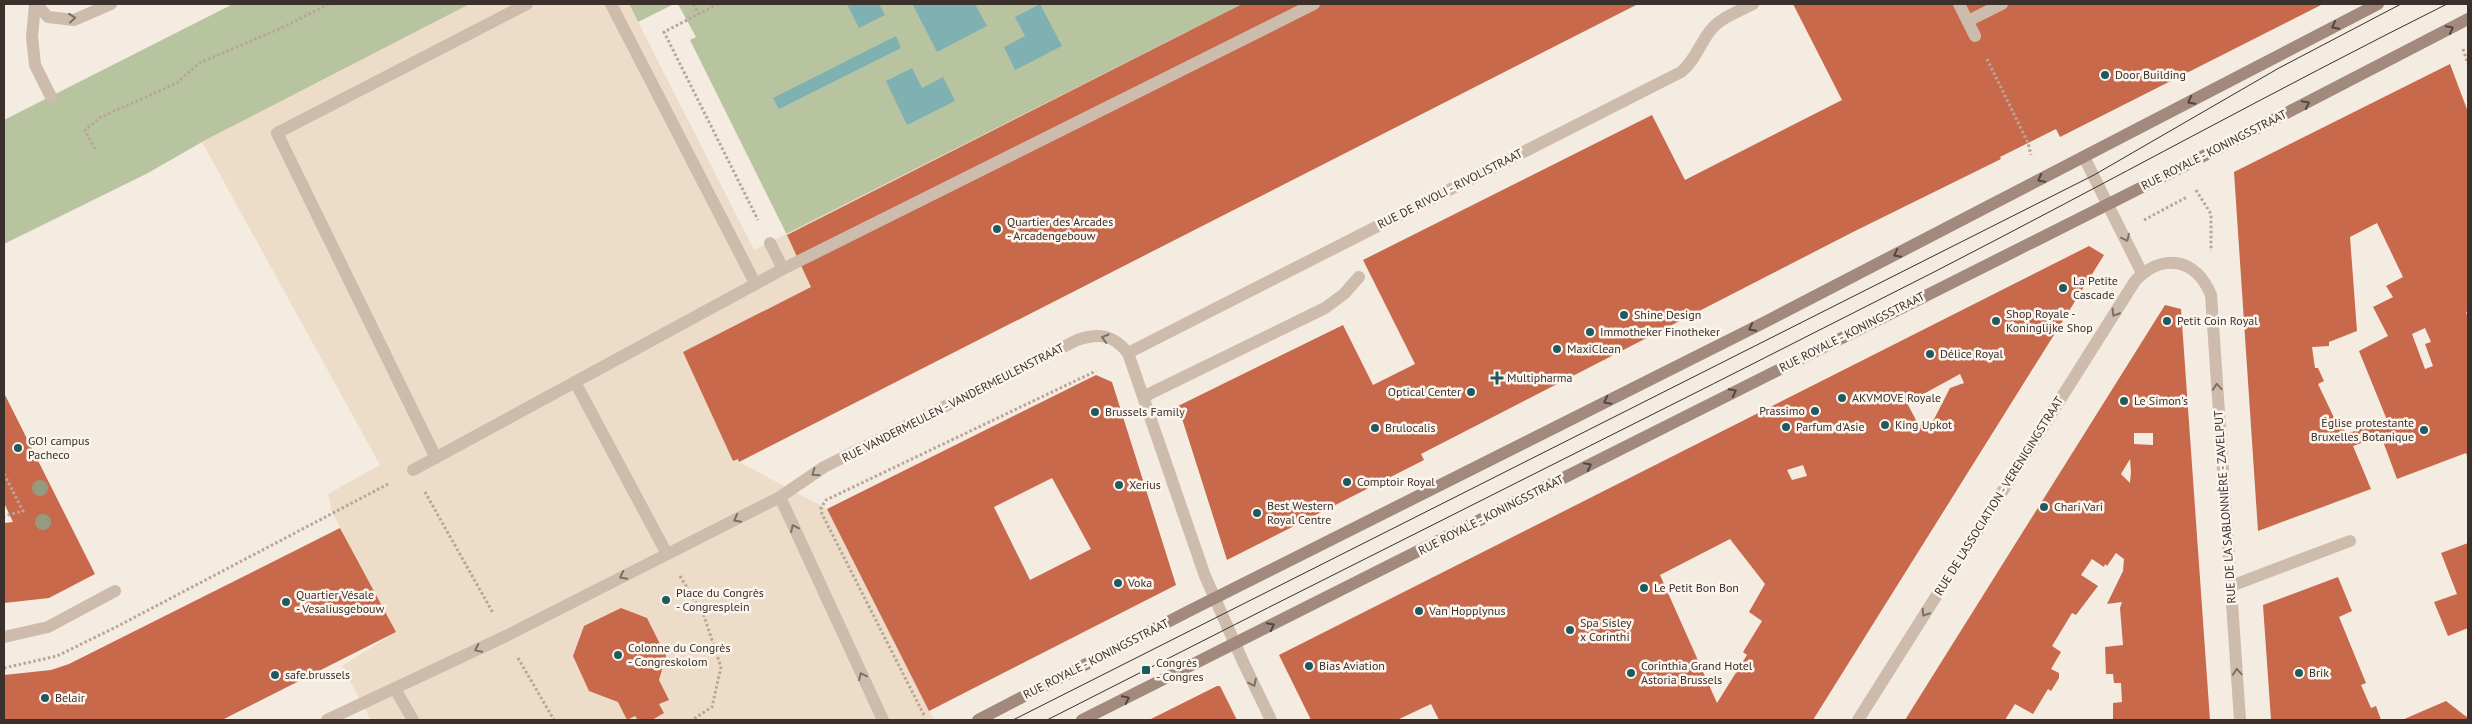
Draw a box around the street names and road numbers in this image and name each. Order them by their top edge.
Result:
street label: RUE ROYALE - KONINGSSTRAAT [2138,106,2289,193]
street label: RUE DE RIVOLI - RIVOLISTRAAT [1375,145,1525,232]
street label: RUE ROYALE - KONINGSSTRAAT [1776,288,1927,375]
street label: RUE VANDERMEULEN - VANDERMEULENSTRAAT [839,340,1066,465]
street label: RUE DE L'ASSOCIATION - VERENIGINGSTRAAT [1931,393,2067,598]
street label: RUE DE LA SABLONNIÈRE - ZAVELPUT [2210,410,2239,604]
street label: RUE ROYALE - KONINGSSTRAAT [1415,471,1566,558]
street label: RUE ROYALE - KONINGSSTRAAT [1020,615,1171,702]

